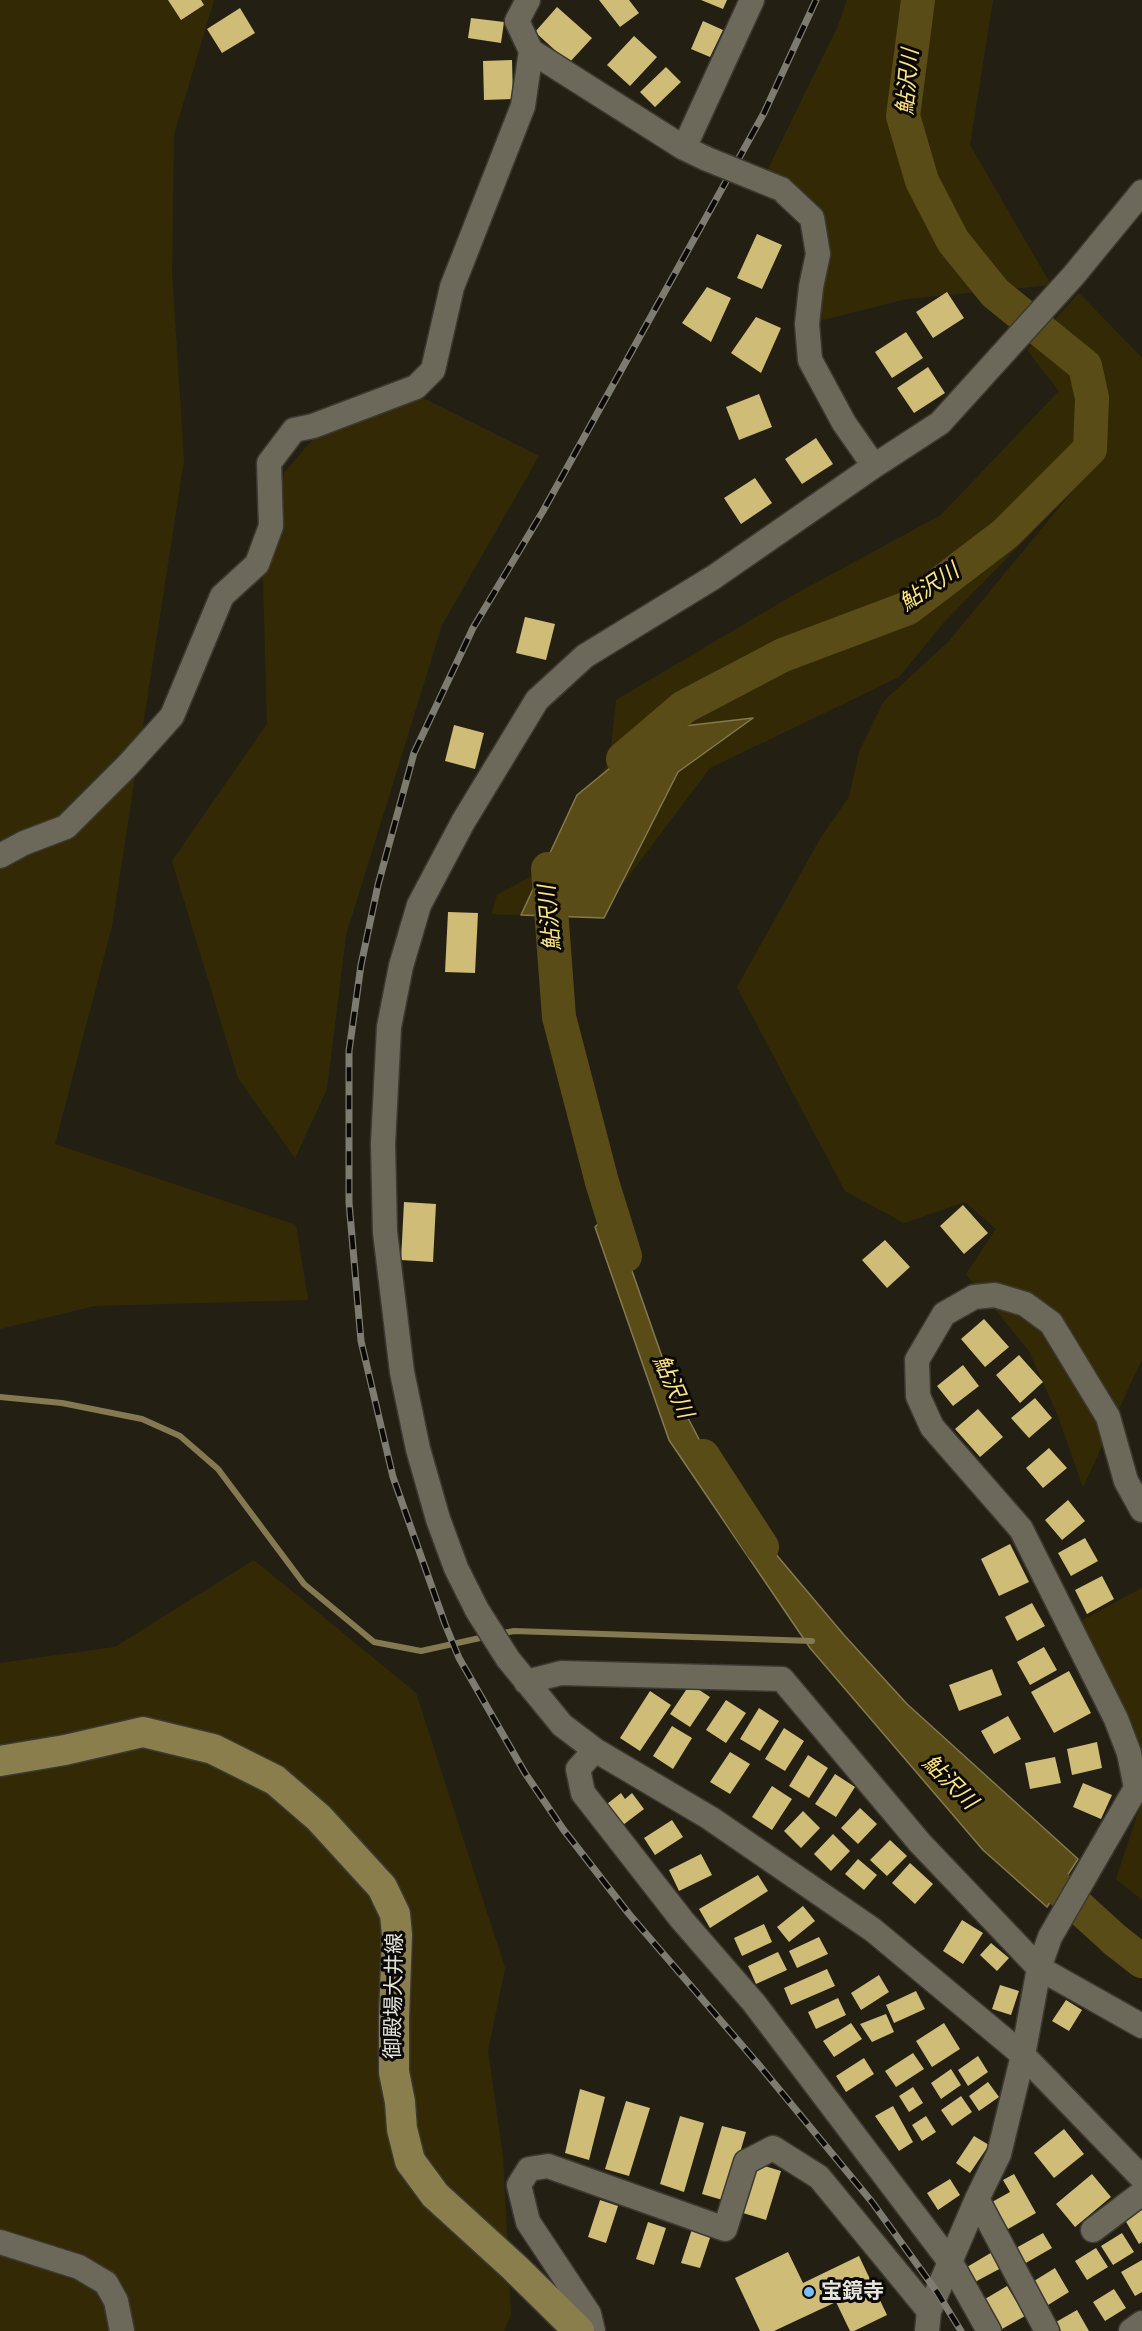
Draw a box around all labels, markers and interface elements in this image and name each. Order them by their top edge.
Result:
water label: 鮎沢川 [893,48,925,116]
water label: 鮎沢川 [895,559,965,617]
water label: 鮎沢川 [535,884,567,952]
water label: 鮎沢川 [647,1351,697,1423]
water label: 鮎沢川 [916,1750,982,1816]
street label: 御殿場大井線 [381,1933,409,2059]
place label: 宝鏡寺 [821,2279,884,2305]
marker: 宝鏡寺 [802,2285,816,2299]

